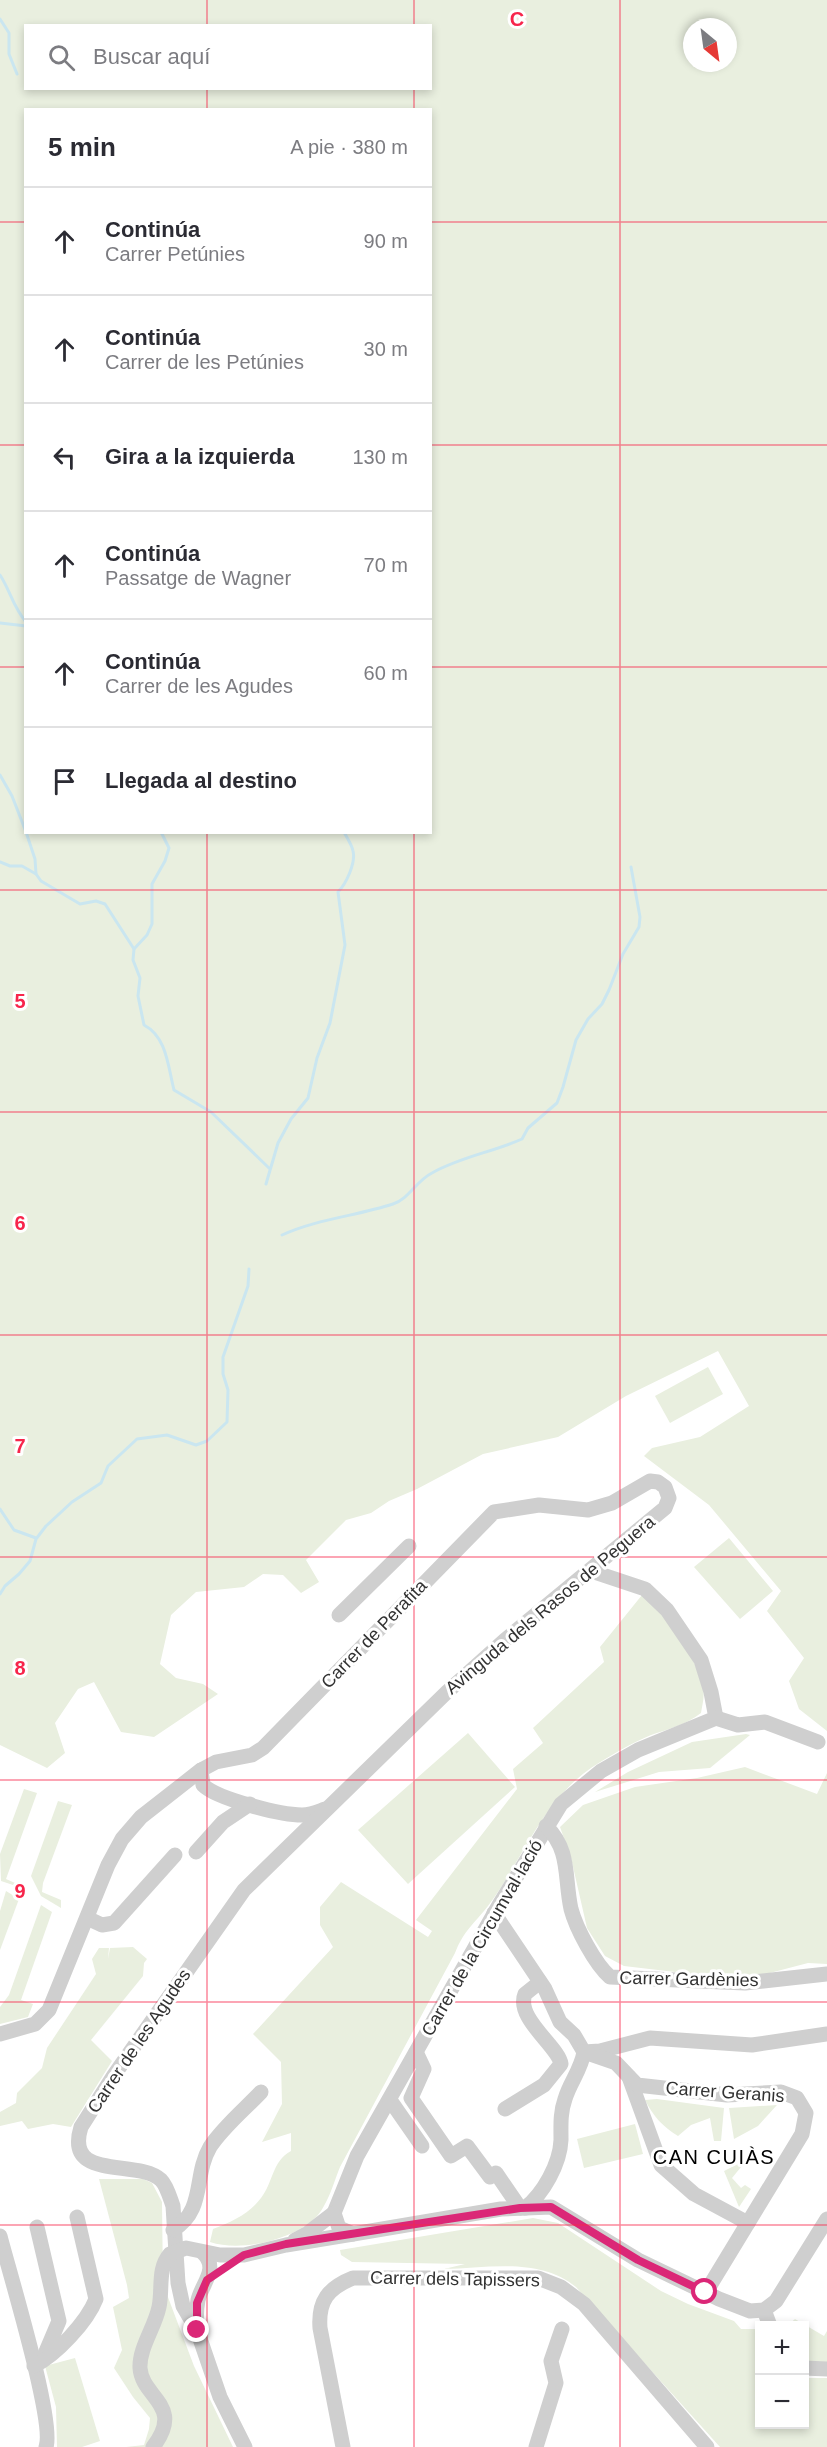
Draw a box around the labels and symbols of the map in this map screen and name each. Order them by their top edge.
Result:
text: C [510,8,524,30]
north arrow [683,18,737,72]
text: 5 [14,990,26,1012]
text: 6 [14,1212,26,1234]
text: 7 [14,1435,26,1457]
street label: Avinguda dels Rasos de Peguera [441,1511,659,1698]
street label: Carrer de Perafita [317,1575,432,1692]
text: 8 [14,1657,26,1679]
street label: Carrer de la Circumval·lació [418,1836,546,2040]
text: 9 [14,1880,26,1902]
street label: Carrer de les Agudes [83,1965,195,2117]
street label: Carrer Gardènies [619,1968,759,1990]
street label: Carrer Geranis [665,2078,785,2106]
district label: CAN CUIÀS [653,2146,775,2168]
street label: Carrer dels Tapissers [370,2268,540,2290]
route start [691,2278,717,2304]
route end [183,2316,209,2342]

